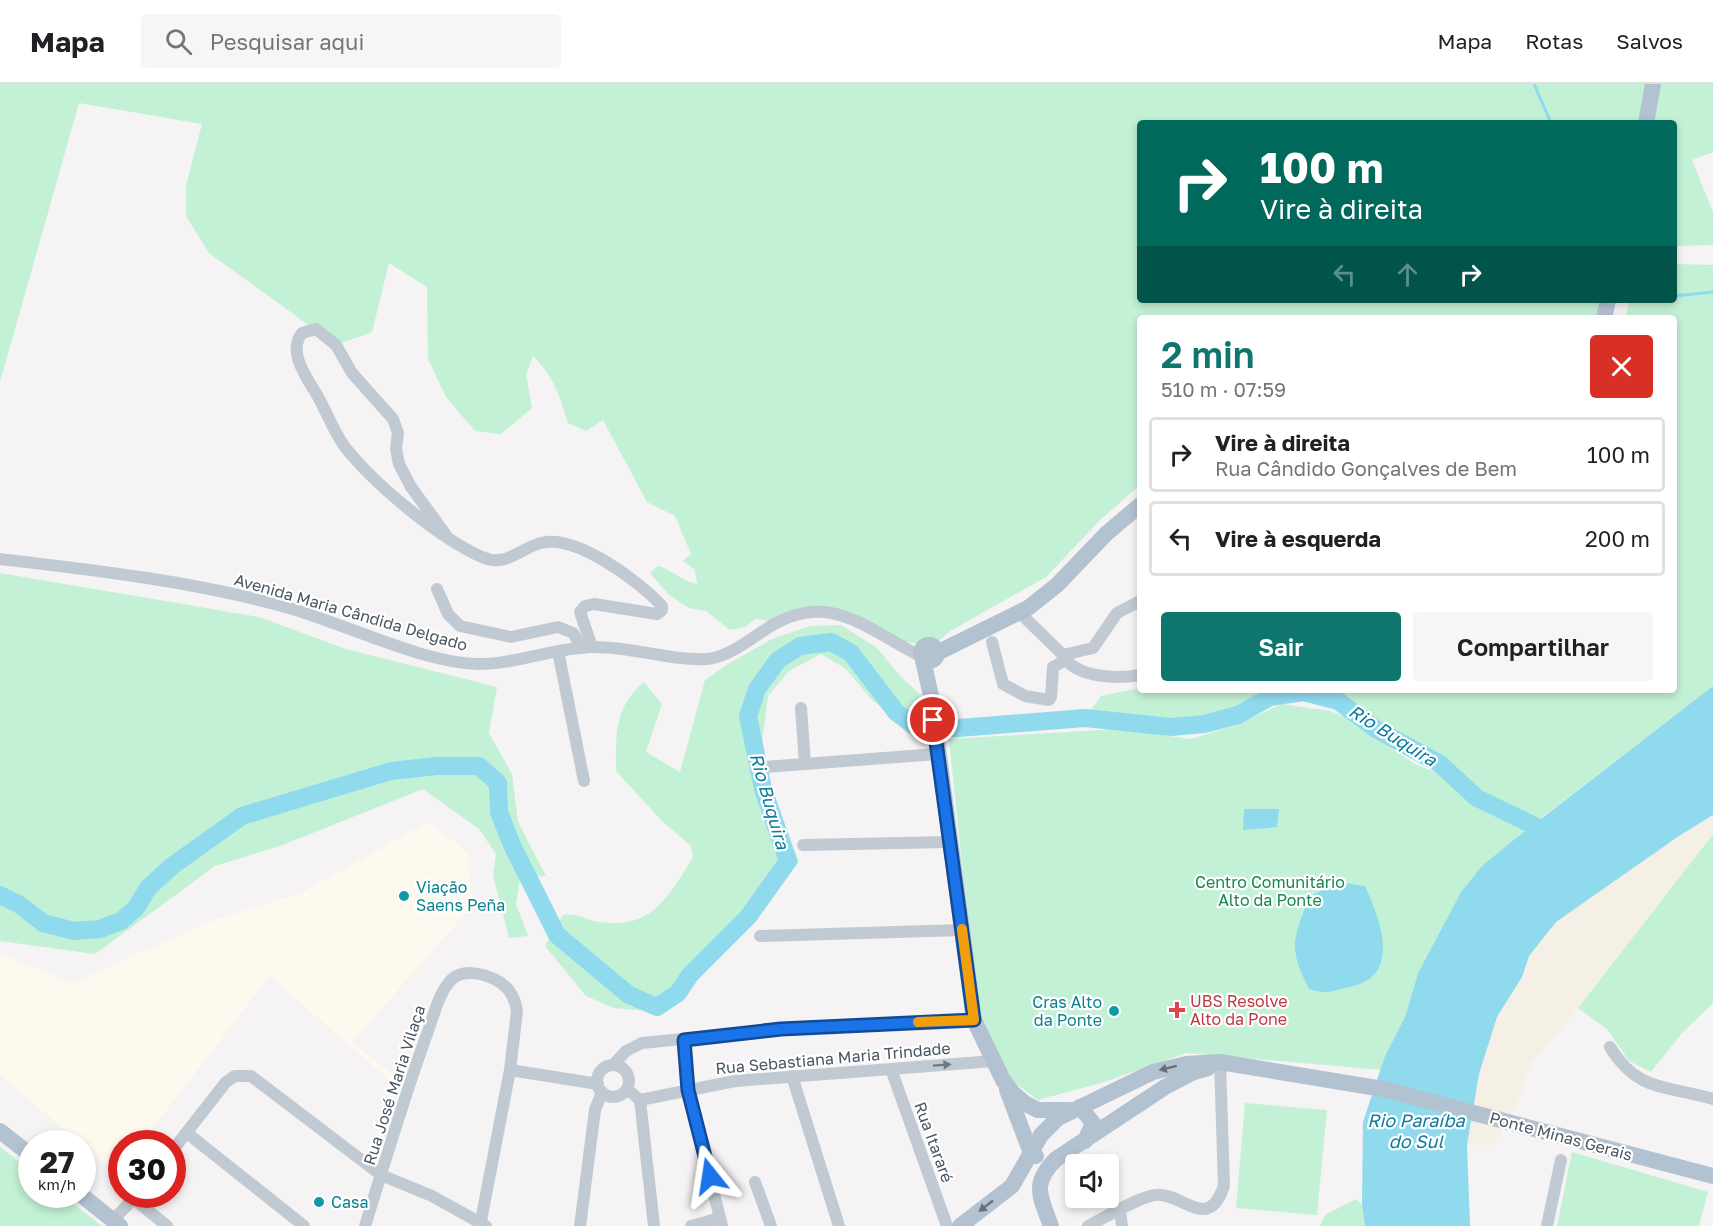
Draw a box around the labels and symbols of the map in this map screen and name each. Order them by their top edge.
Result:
street label: Avenida Maria Cândida Delgado [232,569,470,655]
pin [907,694,958,745]
water label: Rio Buquira [1345,699,1442,771]
water label: Rio Buquira [746,750,794,852]
park label: Centro Comunitário Alto da Ponte [1195,872,1345,910]
place label: Viação Saens Peña [416,877,505,915]
marker: Viação Saens Peña [397,889,411,903]
place label: UBS Resolve Alto da Pone [1190,991,1287,1029]
place label: Cras Alto da Ponte [1032,992,1102,1030]
marker: UBS Resolve Alto da Pone [1168,1001,1186,1019]
street label: Rua José Maria Vilaça [359,1003,429,1167]
marker: Cras Alto da Ponte [1107,1004,1121,1018]
street label: Rua Sebastiana Maria Trindade [715,1038,951,1078]
one-way arrow [933,1060,952,1070]
one-way arrow [1159,1064,1177,1074]
street label: Rua Itararé [910,1099,958,1185]
street label: Ponte Minas Gerais [1487,1107,1635,1165]
water label: Rio Paraíba do Sul [1367,1109,1466,1152]
speed limit sign: 30 [108,1130,186,1208]
position arrow [678,1144,742,1208]
place label: Casa [331,1192,368,1212]
marker: Casa [312,1195,326,1209]
one-way arrow [979,1200,995,1212]

